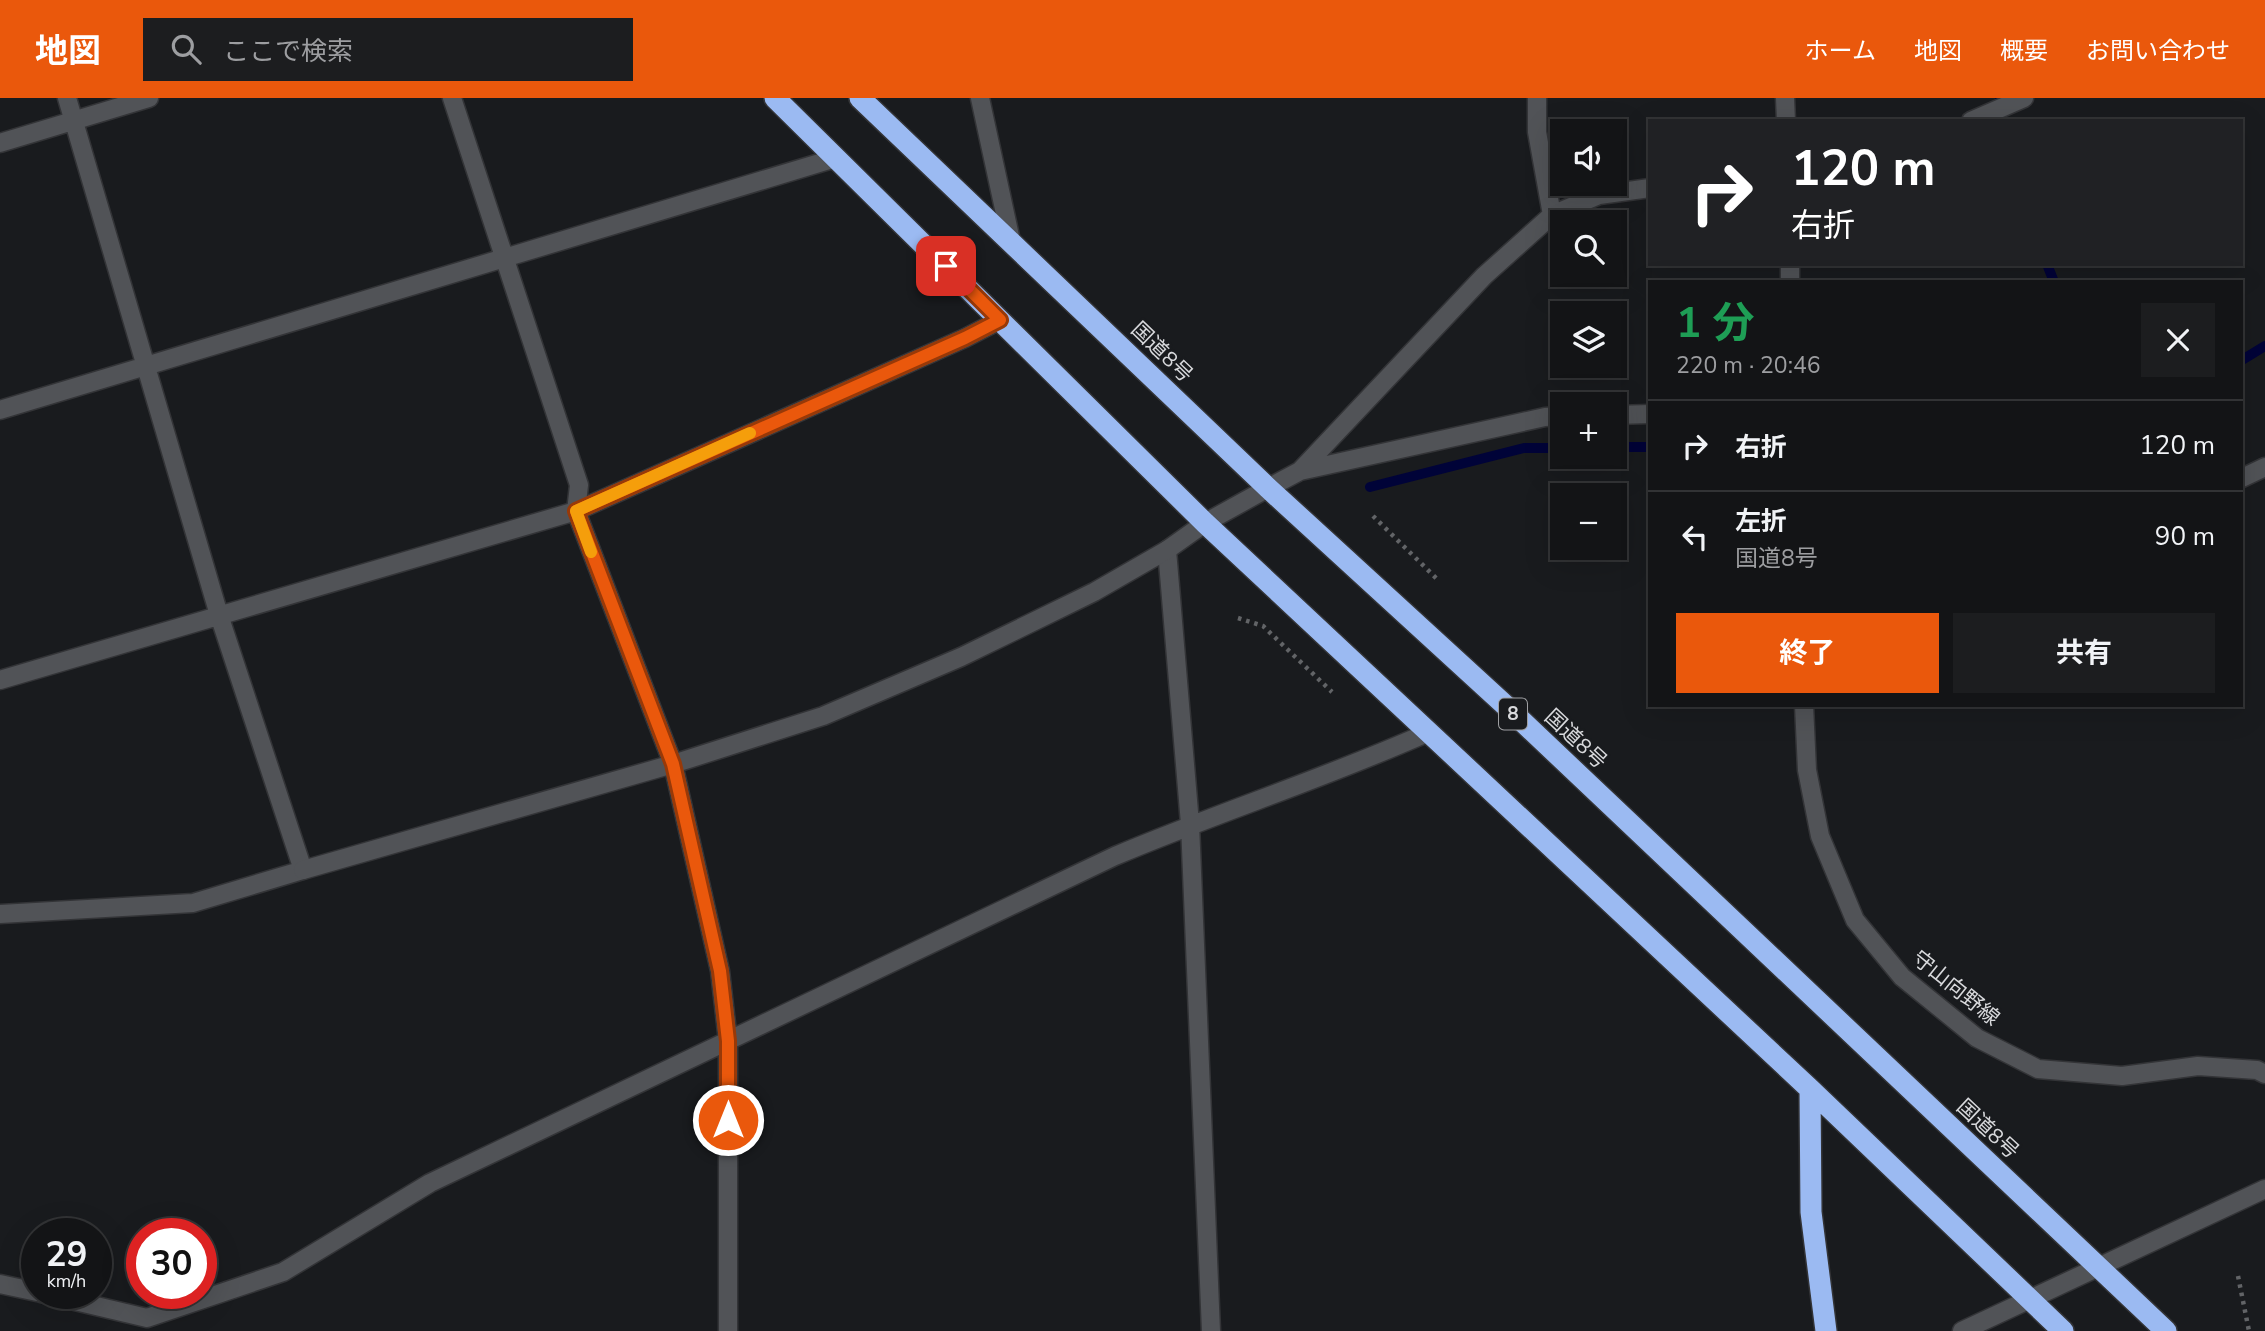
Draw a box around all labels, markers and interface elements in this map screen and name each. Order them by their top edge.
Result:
search box [143,18,633,81]
text: 地図 [35,29,101,74]
icon: search [167,30,205,68]
text: ここで検索 [223,34,353,69]
text: ホーム [1805,35,1876,67]
text: 地図 [1914,35,1962,67]
text: 概要 [2000,35,2048,67]
text: お問い合わせ [2086,35,2230,67]
map controls [1550,119,1627,560]
button: sound [1550,119,1627,196]
text: 120 m [1791,135,1935,202]
icon: right [1676,147,1767,238]
text: 右折 [1791,204,1855,247]
button: search [1550,210,1627,287]
pin [916,236,976,296]
icon: arrive [927,247,965,285]
text: 1 分 [1676,295,1755,352]
button: layers [1550,301,1627,378]
button: close [2141,303,2215,377]
street label: 国道8号 [1125,316,1199,388]
text: 220 m · 20:46 [1676,350,1821,381]
button: + [1550,392,1627,469]
icon: right [1676,427,1714,465]
text: 120 m [2139,428,2215,463]
text: 右折 [1735,430,1787,465]
button: − [1550,483,1627,560]
text: 左折 [1735,504,1787,539]
icon: left [1676,518,1714,556]
text: 90 m [2155,519,2215,554]
text: 国道8号 [1735,543,1818,574]
button: 終了 [1676,613,1939,693]
button: 共有 [1953,613,2215,693]
road number: 8 [1499,698,1527,730]
street label: 国道8号 [1539,703,1613,775]
street label: 守山向野線 [1906,944,2006,1032]
position arrow [691,1083,765,1157]
street label: 国道8号 [1951,1093,2025,1165]
speed limit sign: 30 [126,1218,217,1309]
text: 29 [45,1231,88,1278]
text: km/h [47,1269,86,1293]

